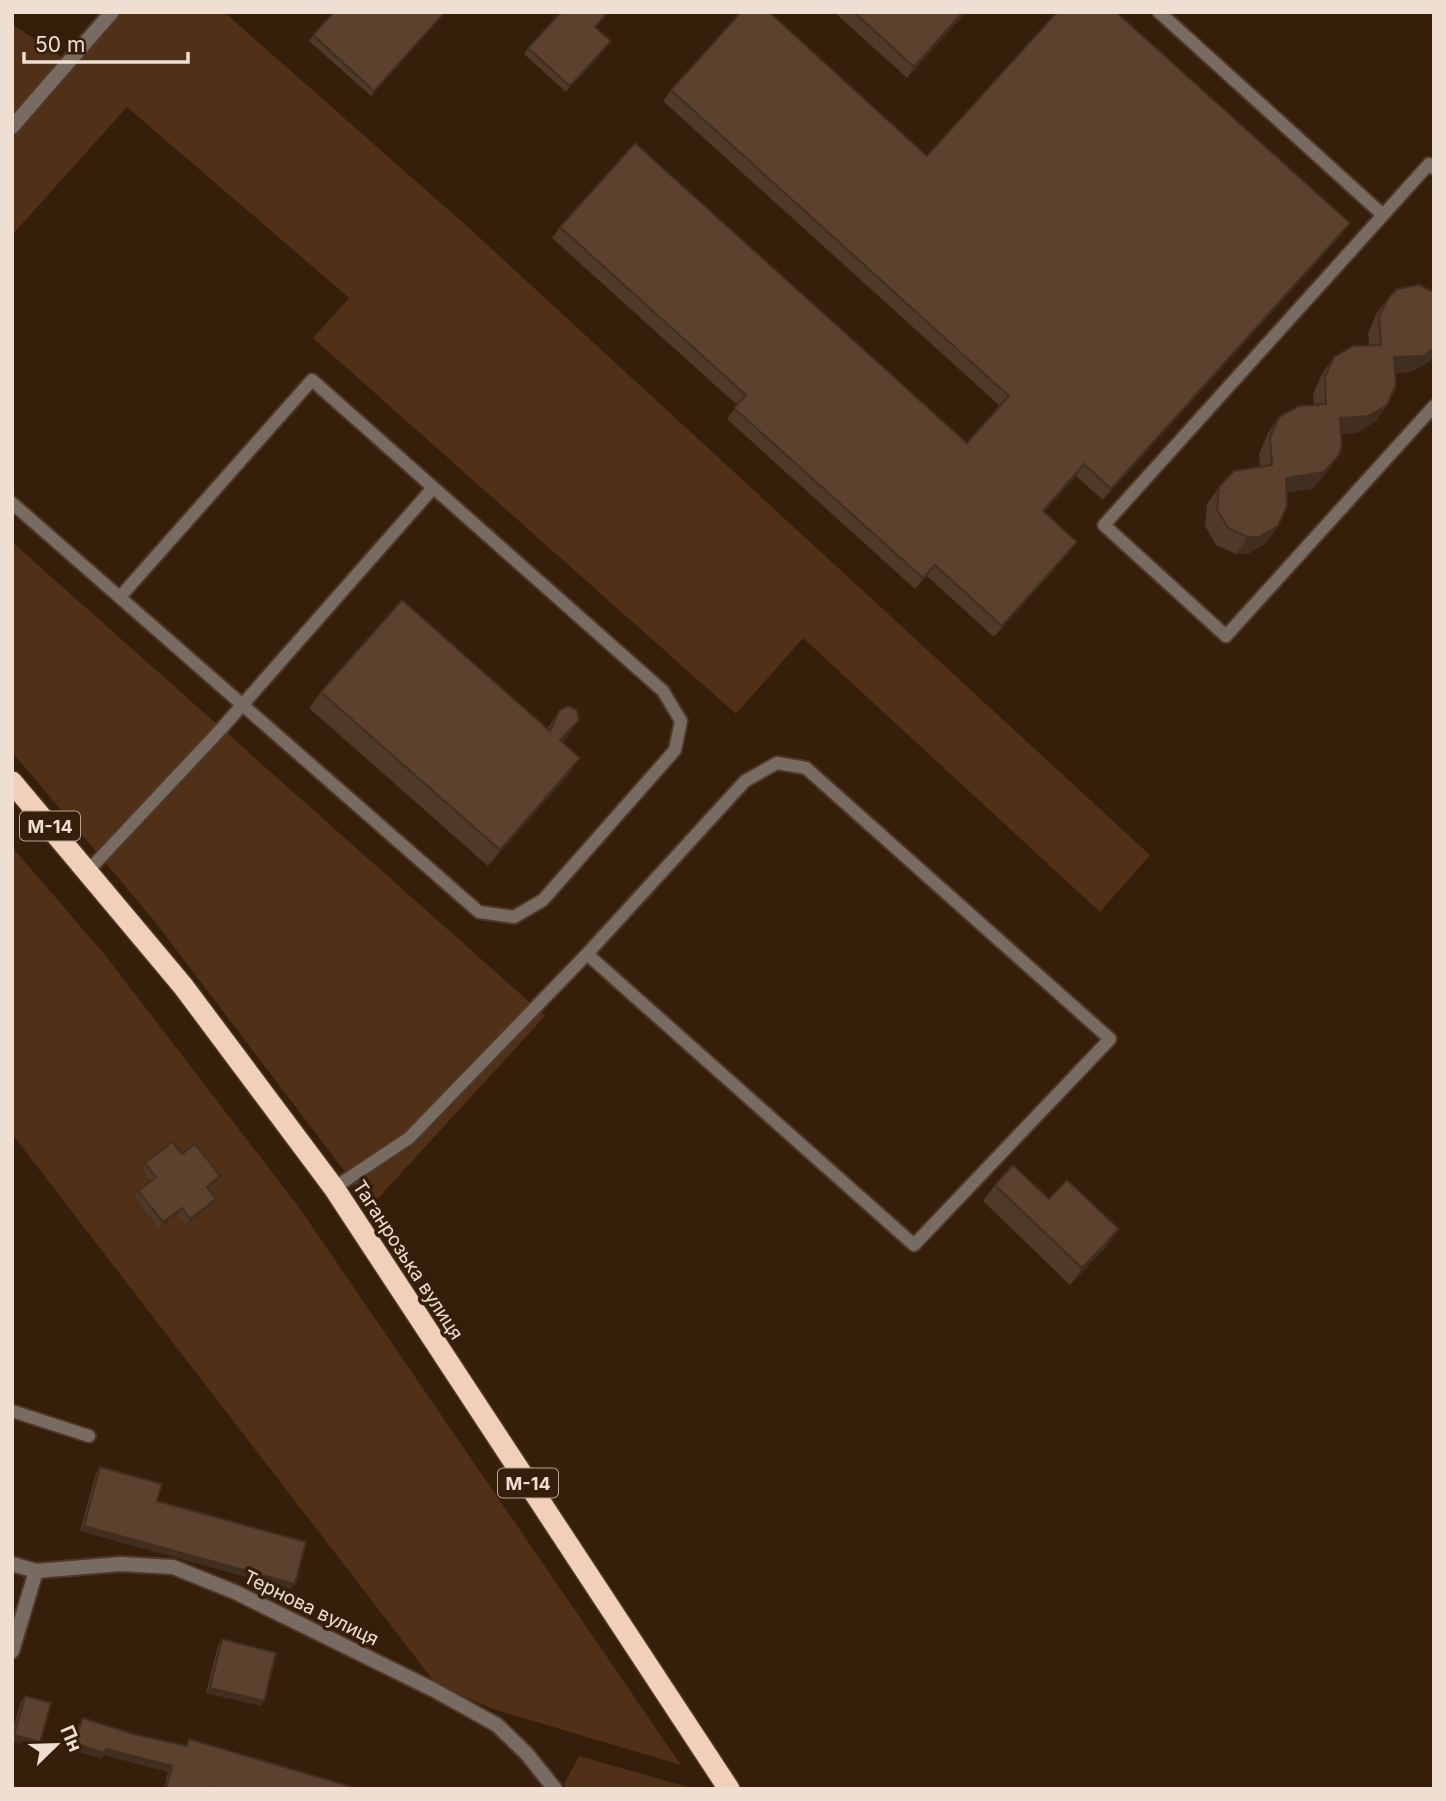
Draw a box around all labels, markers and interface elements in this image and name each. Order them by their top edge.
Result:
scale bar [24,21,189,65]
text: 50 m [35,32,85,57]
road number: М-14 [20,812,80,840]
street label: Таганрозька вулиця [348,1176,468,1344]
road number: М-14 [498,1468,558,1498]
street label: Тернова вулиця [240,1565,382,1651]
north arrow [21,1710,91,1780]
text: Пн [56,1722,87,1755]

